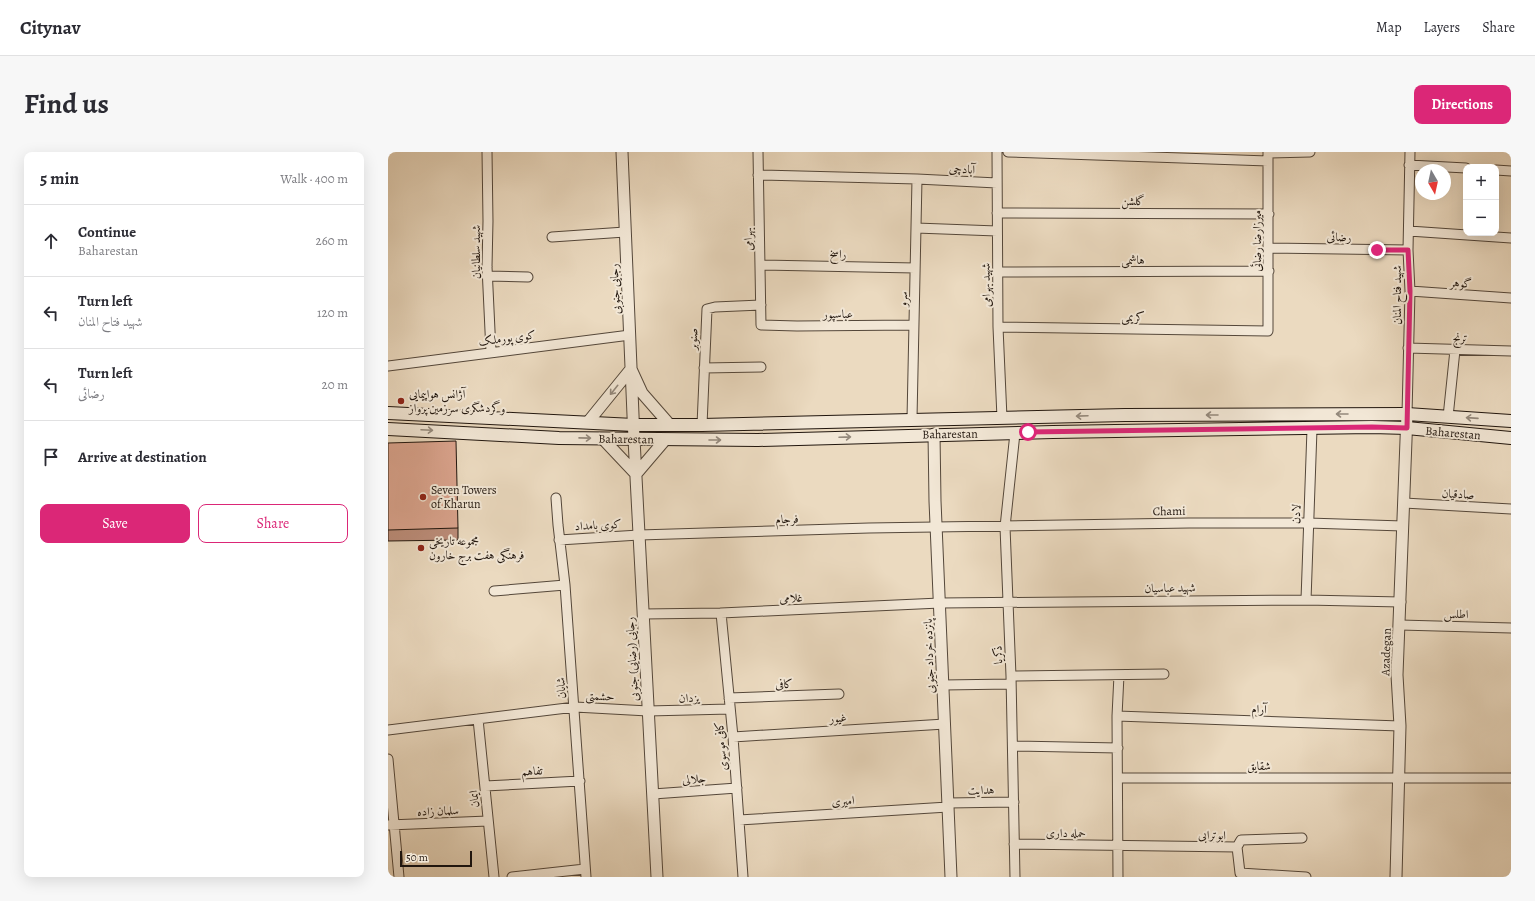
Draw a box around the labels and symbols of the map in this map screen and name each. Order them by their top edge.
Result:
street label: آبادچی [949,160,977,178]
north arrow [1415,164,1451,200]
street label: گلشن [1121,193,1145,210]
street label: میرزارضا رضائی [1249,210,1265,272]
street label: شهید سلطانیان [468,225,484,279]
street label: بهرامی [740,227,756,251]
street label: رضائی [1326,229,1352,245]
route end [1368,241,1386,259]
street label: راسخ [829,246,847,264]
street label: هاشمی [1121,252,1145,269]
street label: رجایی جنوبی [606,263,625,315]
street label: شهید بهرامی [978,263,994,307]
street label: شهید فتاح المنان [1389,265,1408,325]
street label: گوهر [1448,274,1472,292]
street label: سرو [895,291,911,309]
street label: عباسپور [822,306,853,322]
street label: کریمی [1121,309,1145,326]
street label: کوی پورملک [477,327,537,350]
street label: صنوبر [685,328,701,352]
street label: ترنج [1452,330,1468,348]
one-way arrow [610,385,619,396]
place label: آژانس هواپیمایی و‌گردشگری سرزمین پرواز [408,386,505,416]
marker: آژانس هواپیمایی و‌گردشگری سرزمین پرواز [396,396,406,406]
one-way arrow [1336,410,1349,418]
one-way arrow [1206,411,1219,419]
one-way arrow [1076,412,1089,420]
one-way arrow [1466,415,1479,422]
route start [1019,423,1037,441]
street label: Baharestan [1425,423,1482,443]
street label: Baharestan [922,426,978,442]
one-way arrow [420,427,433,434]
street label: Baharestan [598,431,654,447]
one-way arrow [838,433,851,441]
one-way arrow [578,435,591,442]
one-way arrow [708,436,721,444]
place label: Seven Towers of Kharun [431,482,497,512]
street label: صادقیان [1441,485,1475,503]
marker: Seven Towers of Kharun [418,492,428,502]
street label: Chami [1152,503,1186,519]
street label: لادن [1288,503,1304,524]
street label: فرجام [775,511,799,530]
street label: کوی بامداد [574,516,622,534]
place label: مجموعه تاریخی فرهنگی هفت برج خارون [429,533,524,566]
marker: مجموعه تاریخی فرهنگی هفت برج خارون [416,543,426,553]
street label: شهید عباسیان [1144,580,1196,596]
street label: غلامی [779,589,803,607]
street label: اطلس [1443,606,1469,623]
street label: رجایی (رضایی) جنوبی [622,616,643,702]
street label: پانزده خرداد جنوبی [920,618,939,694]
street label: Azadegan [1377,627,1395,677]
street label: ذکریا [990,645,1006,665]
street label: کافی [775,676,793,692]
street label: شایان [552,677,570,699]
street label: حشمتی [585,687,615,706]
street label: یزدان [679,690,701,706]
street label: آرام [1251,701,1268,720]
street label: غیور [828,710,847,727]
street label: کافی موسوی [711,721,731,771]
street label: شقایق [1247,758,1271,774]
street label: تفاهم [521,762,544,783]
street label: جلالی [681,770,707,788]
street label: هدایت [968,782,994,798]
street label: ایمان [465,789,483,809]
street label: امیری [831,792,855,810]
street label: سلمان زاده [417,802,459,820]
street label: حمله داری [1046,825,1086,841]
street label: ابوترابی [1198,827,1226,844]
scale bar [400,849,472,868]

